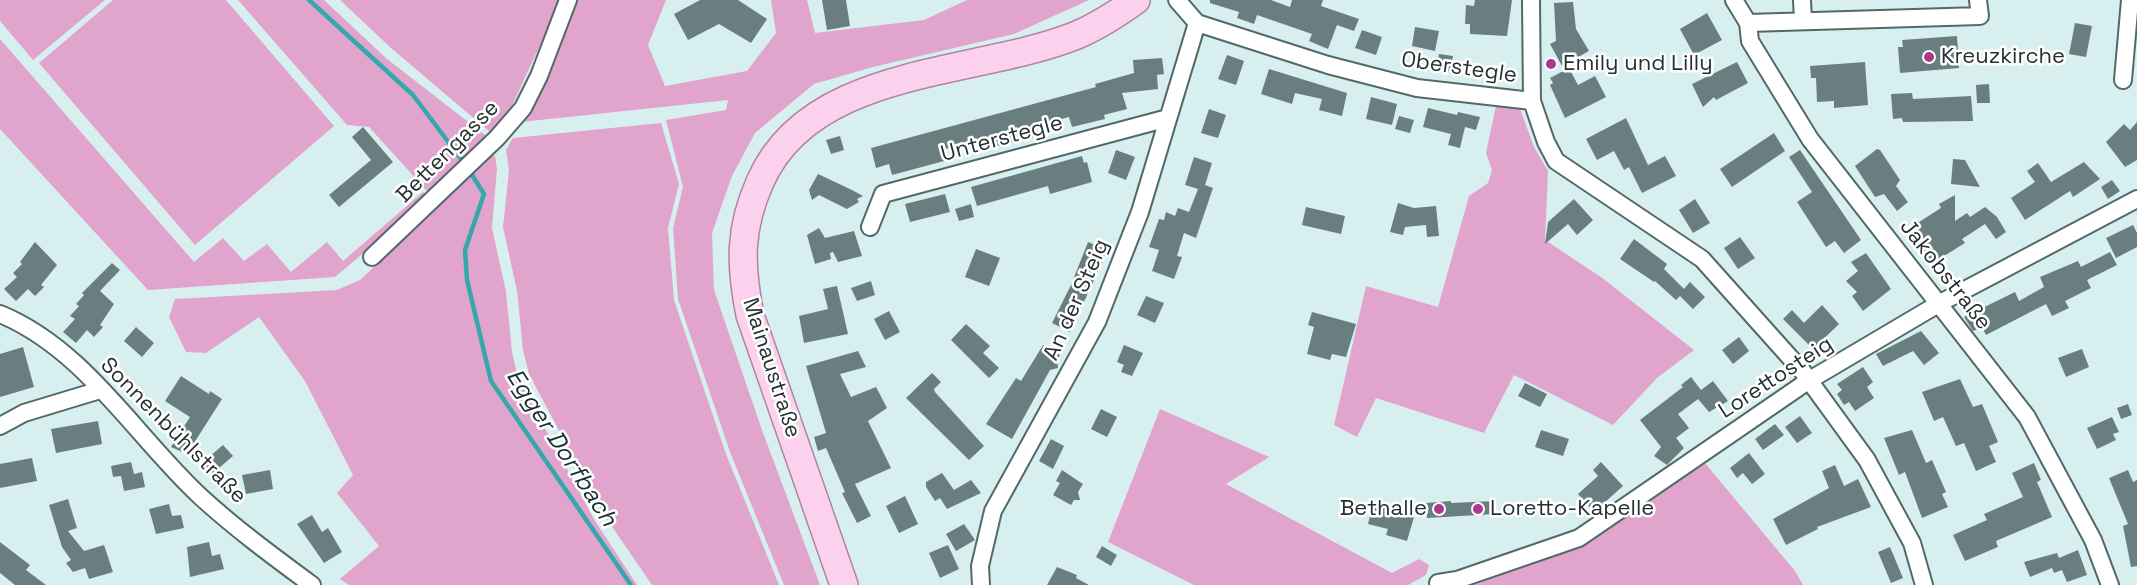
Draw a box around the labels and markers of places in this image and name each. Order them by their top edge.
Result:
place label: Kreuzkirche [1941,44,2065,70]
marker: Kreuzkirche [1922,50,1936,64]
place label: Emily und Lilly [1563,51,1713,77]
marker: Emily und Lilly [1544,57,1558,71]
place label: Bethalle [1340,496,1427,522]
place label: Loretto-Kapelle [1490,496,1654,522]
marker: Bethalle [1432,502,1446,516]
marker: Loretto-Kapelle [1471,502,1485,516]

